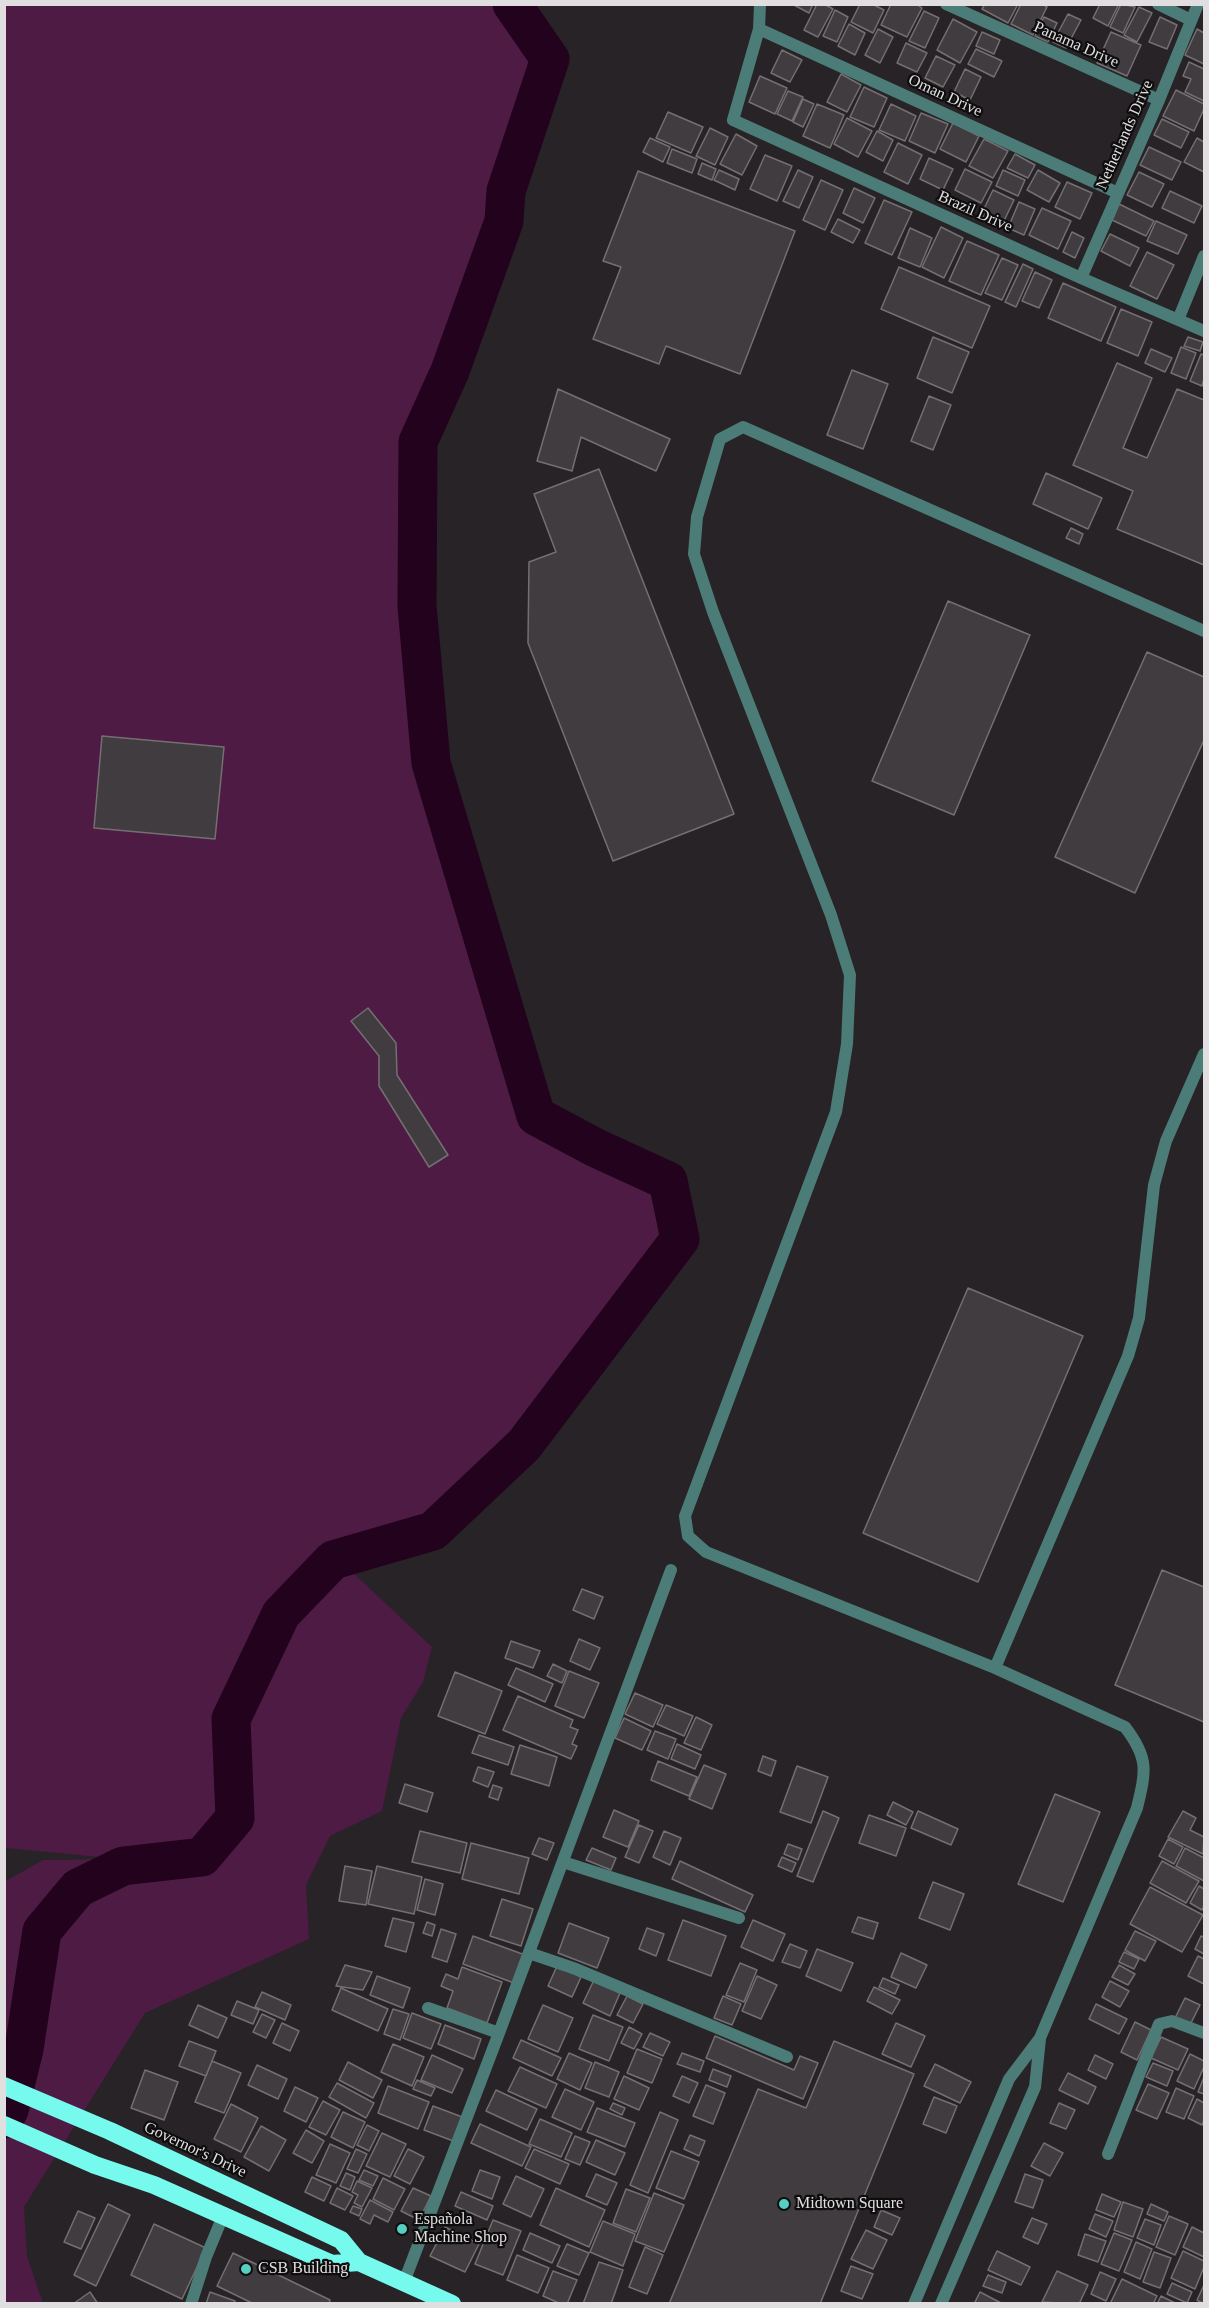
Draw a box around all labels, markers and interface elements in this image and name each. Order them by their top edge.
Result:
street label: Panama Drive [1030,18,1122,72]
street label: Oman Drive [905,70,985,122]
street label: Netherlands Drive [1092,77,1158,193]
street label: Brazil Drive [935,187,1015,237]
street label: Governor's Drive [141,2118,249,2182]
place label: Midtown Square [796,2194,903,2214]
marker: Midtown Square [777,2197,791,2211]
place label: Española Machine Shop [414,2210,507,2248]
marker: Española Machine Shop [395,2222,409,2236]
place label: CSB Building [258,2259,348,2279]
marker: CSB Building [239,2262,253,2276]

